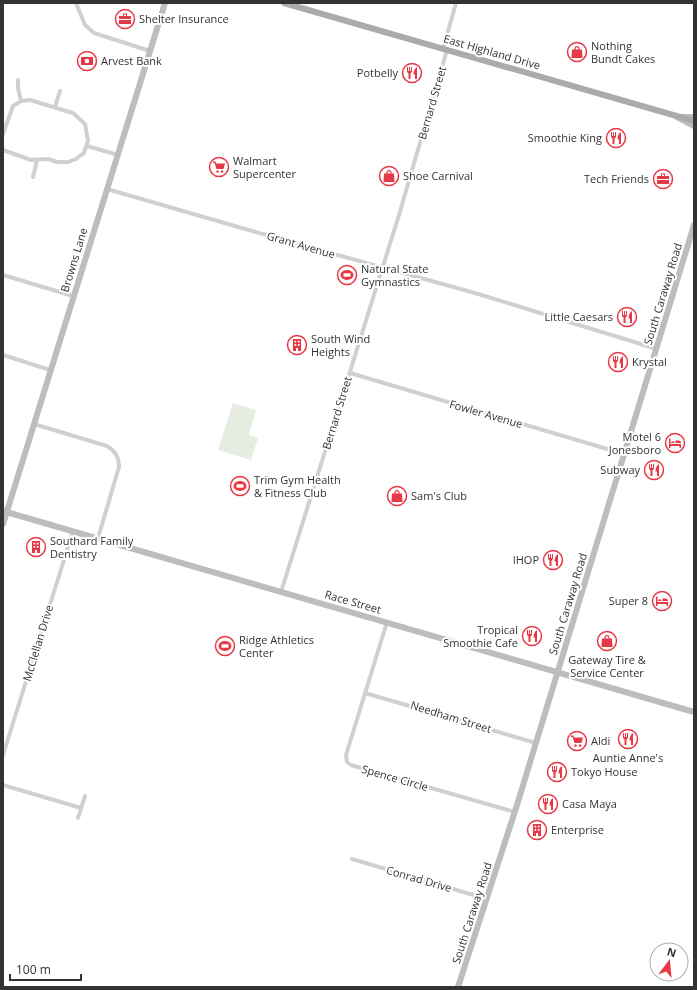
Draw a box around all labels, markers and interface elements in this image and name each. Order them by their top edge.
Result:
office icon: Shelter Insurance [114,8,136,30]
place label: Shelter Insurance [139,11,229,26]
street label: East Highland Drive [442,31,542,73]
place label: Nothing Bundt Cakes [591,38,655,66]
shop icon: Nothing Bundt Cakes [566,41,588,63]
bank icon: Arvest Bank [76,50,98,72]
place label: Arvest Bank [101,53,162,68]
restaurant icon: Potbelly [401,62,423,84]
street label: Bernard Street [414,64,449,141]
place label: Potbelly [357,65,398,80]
restaurant icon: Smoothie King [605,127,627,149]
place label: Smoothie King [528,130,602,145]
place label: Walmart Supercenter [233,153,296,181]
supermarket icon: Walmart Supercenter [208,156,230,178]
shop icon: Shoe Carnival [378,165,400,187]
place label: Shoe Carnival [403,168,473,183]
office icon: Tech Friends [652,168,674,190]
place label: Tech Friends [584,171,649,186]
street label: Browns Lane [57,226,90,294]
street label: Grant Avenue [265,228,337,261]
street label: South Caraway Road [640,241,685,347]
place label: Natural State Gymnastics [361,261,428,289]
sports icon: Natural State Gymnastics [336,264,358,286]
restaurant icon: Little Caesars [616,306,638,328]
place label: Little Caesars [545,309,613,324]
place label: South Wind Heights [311,331,370,359]
building icon: South Wind Heights [286,334,308,356]
restaurant icon: Krystal [607,351,629,373]
place label: Krystal [632,354,667,369]
street label: Bernard Street [318,375,355,451]
street label: Fowler Avenue [448,396,524,431]
place label: Motel 6 Jonesboro [608,429,661,457]
hotel icon: Motel 6 Jonesboro [664,432,686,454]
restaurant icon: Subway [643,459,665,481]
place label: Subway [600,462,640,477]
place label: Trim Gym Health & Fitness Club [254,472,341,500]
sports icon: Trim Gym Health & Fitness Club [229,475,251,497]
shop icon: Sam's Club [386,485,408,507]
place label: Sam's Club [411,488,467,503]
place label: Southard Family Dentistry [50,533,134,561]
building icon: Southard Family Dentistry [25,536,47,558]
restaurant icon: IHOP [542,549,564,571]
street label: South Caraway Road [545,551,590,657]
place label: IHOP [513,552,539,567]
street label: Race Street [323,586,383,617]
hotel icon: Super 8 [651,590,673,612]
place label: Super 8 [609,593,648,608]
street label: McClellan Drive [19,603,56,683]
place label: Tropical Smoothie Cafe [443,622,518,650]
restaurant icon: Tropical Smoothie Cafe [521,625,543,647]
shop icon: Gateway Tire & Service Center [596,630,618,652]
place label: Ridge Athletics Center [239,632,314,660]
sports icon: Ridge Athletics Center [214,635,236,657]
place label: Gateway Tire & Service Center [568,652,646,680]
street label: Needham Street [409,697,494,736]
restaurant icon: Auntie Anne's [617,728,639,750]
supermarket icon: Aldi [566,730,588,752]
place label: Aldi [591,733,610,748]
place label: Auntie Anne's [593,750,663,765]
street label: Spence Circle [360,761,430,794]
restaurant icon: Tokyo House [546,761,568,783]
place label: Tokyo House [571,764,637,779]
restaurant icon: Casa Maya [537,793,559,815]
place label: Casa Maya [562,796,617,811]
building icon: Enterprise [526,819,548,841]
place label: Enterprise [551,822,604,837]
street label: South Caraway Road [448,860,495,965]
street label: Conrad Drive [385,862,454,895]
north arrow [649,942,689,982]
text: N [666,943,678,960]
scale bar [10,956,81,982]
text: 100 m [16,961,51,978]

